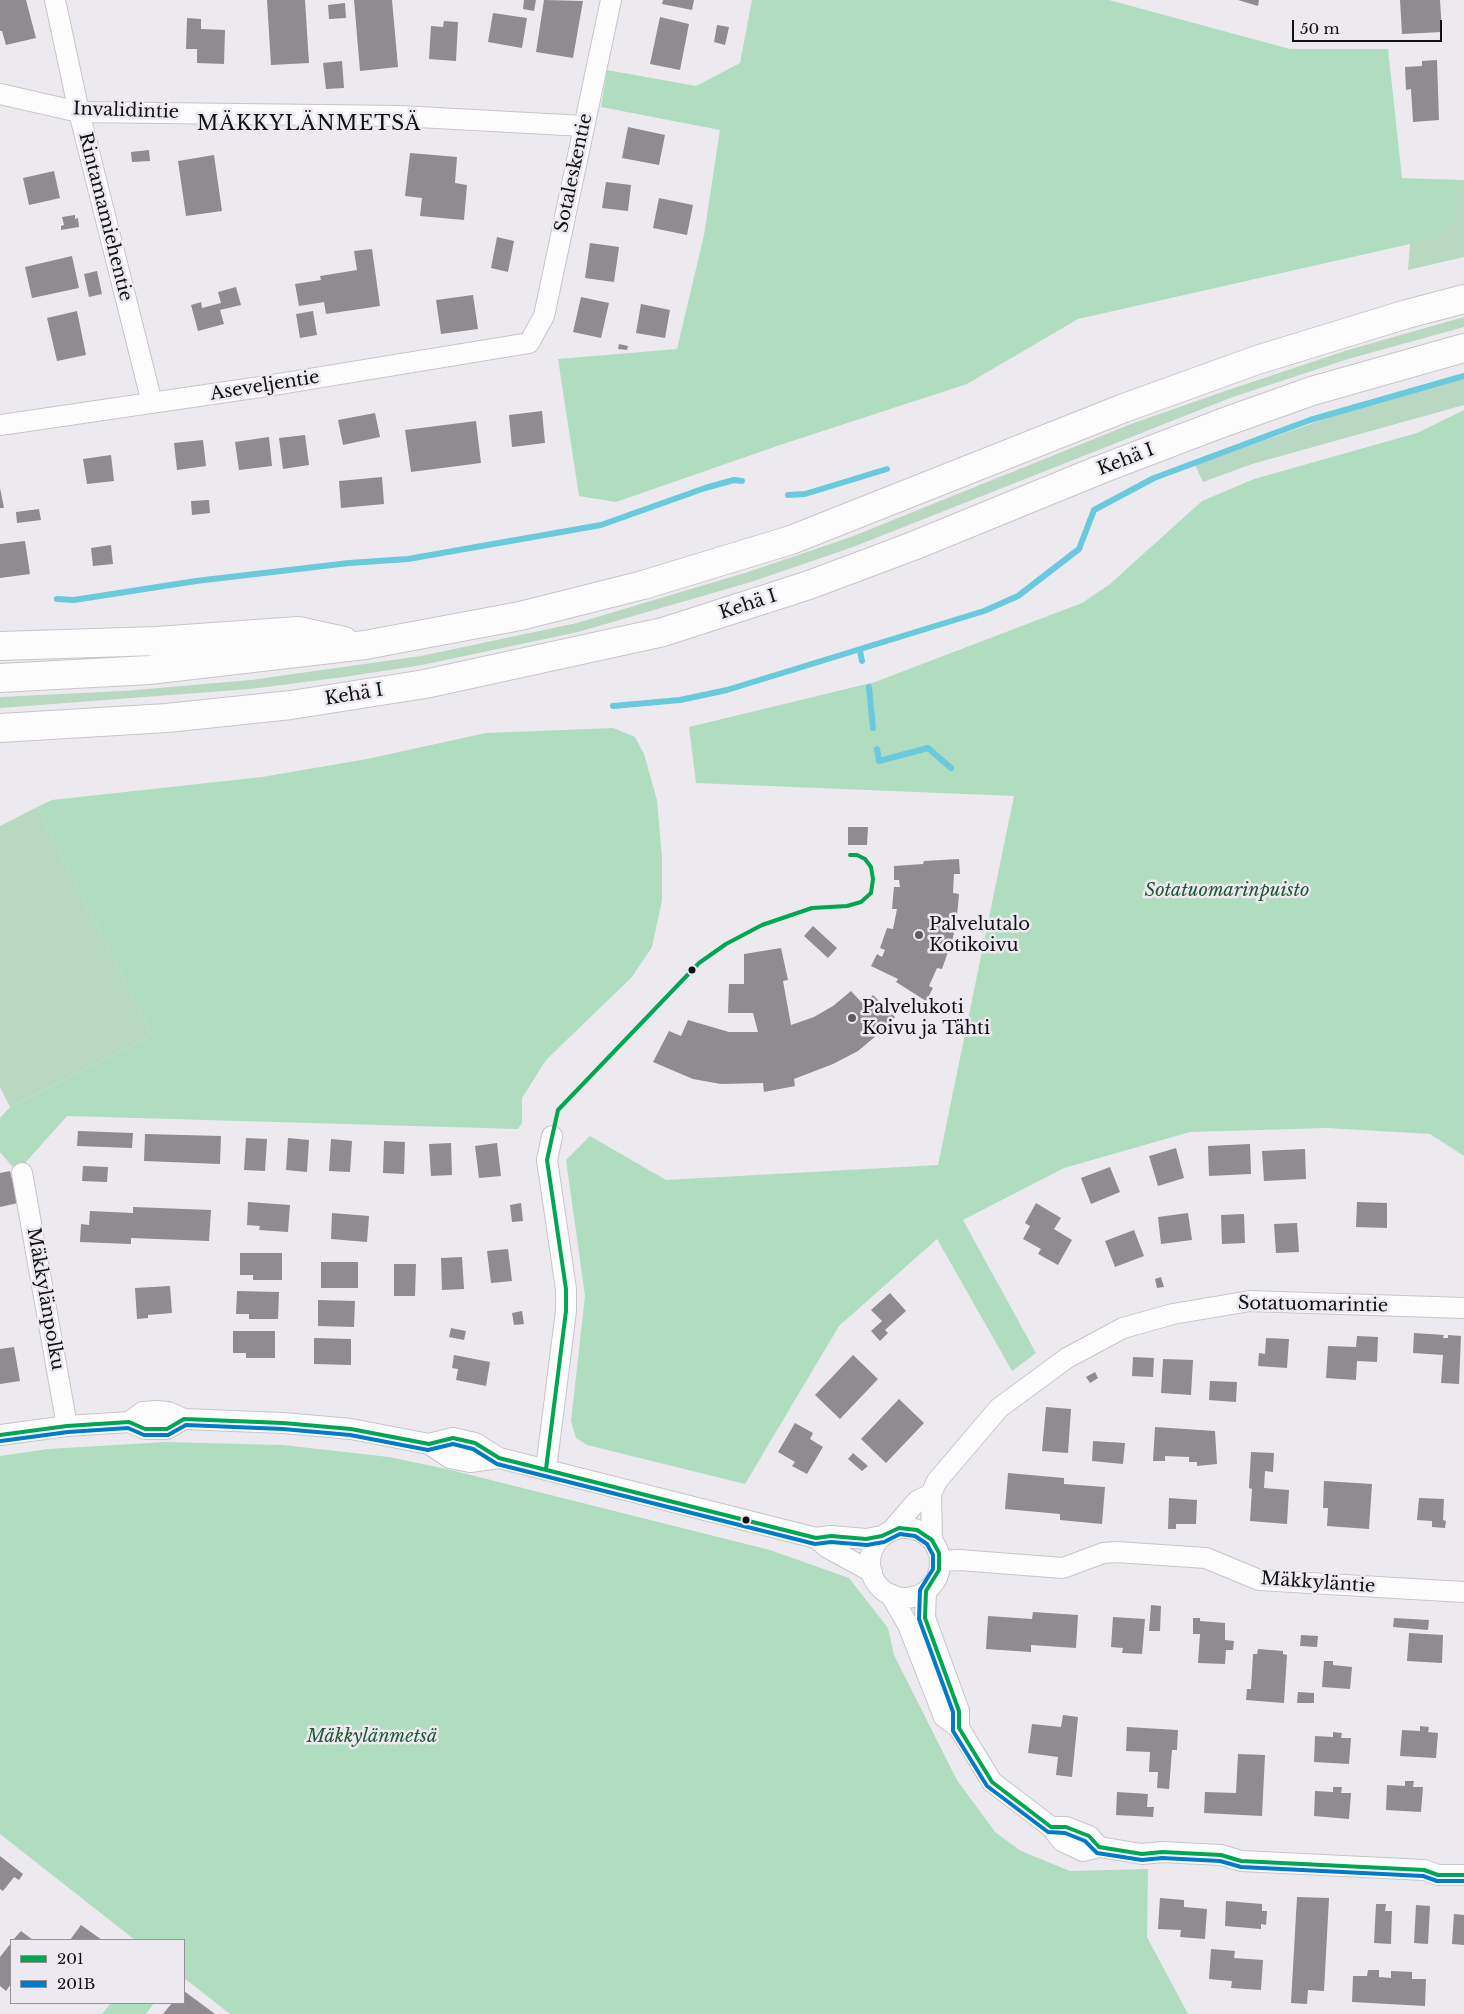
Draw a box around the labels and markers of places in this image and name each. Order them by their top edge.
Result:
place label: Palvelutalo Kotikoivu [929,914,1030,956]
marker: Palvelutalo Kotikoivu [913,929,925,941]
unlabelled marker [687,965,697,975]
place label: Palvelukoti Koivu ja Tähti [862,997,990,1040]
marker: Palvelukoti Koivu ja Tähti [846,1012,858,1024]
unlabelled marker [741,1515,751,1525]

